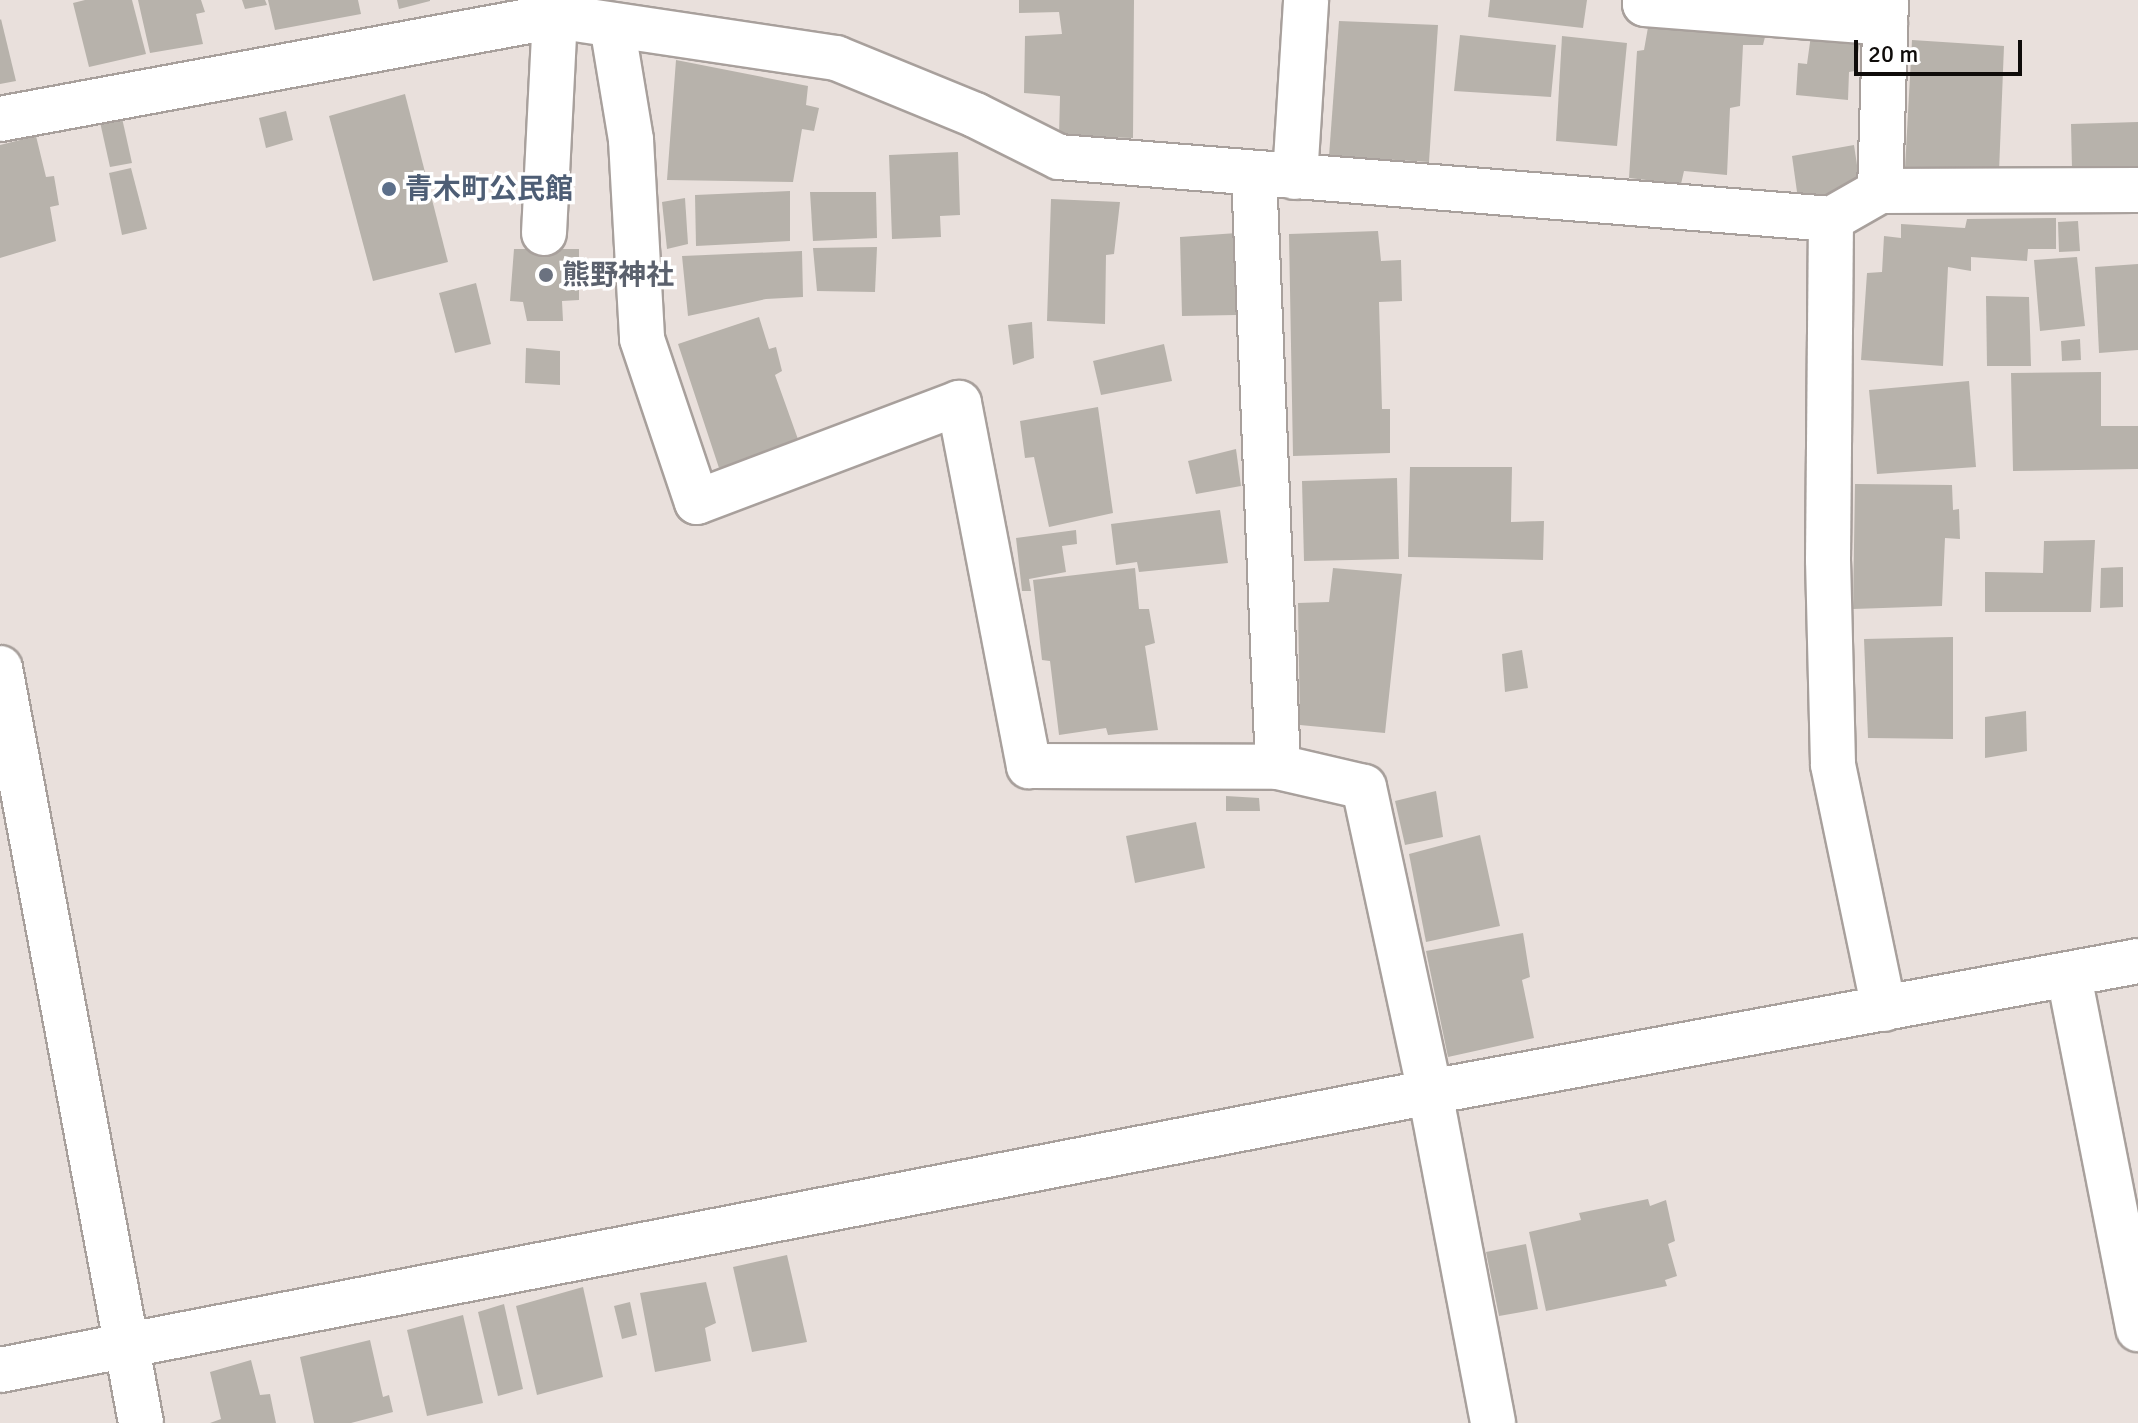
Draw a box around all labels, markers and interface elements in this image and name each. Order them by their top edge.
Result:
scale bar [1858,24,2026,74]
text: 20 m [1868,39,1918,69]
place label: 青木町公民館 [405,172,573,206]
marker: 青木町公民館 [380,180,398,198]
place label: 熊野神社 [562,258,674,292]
marker: 熊野神社 [537,266,555,284]

